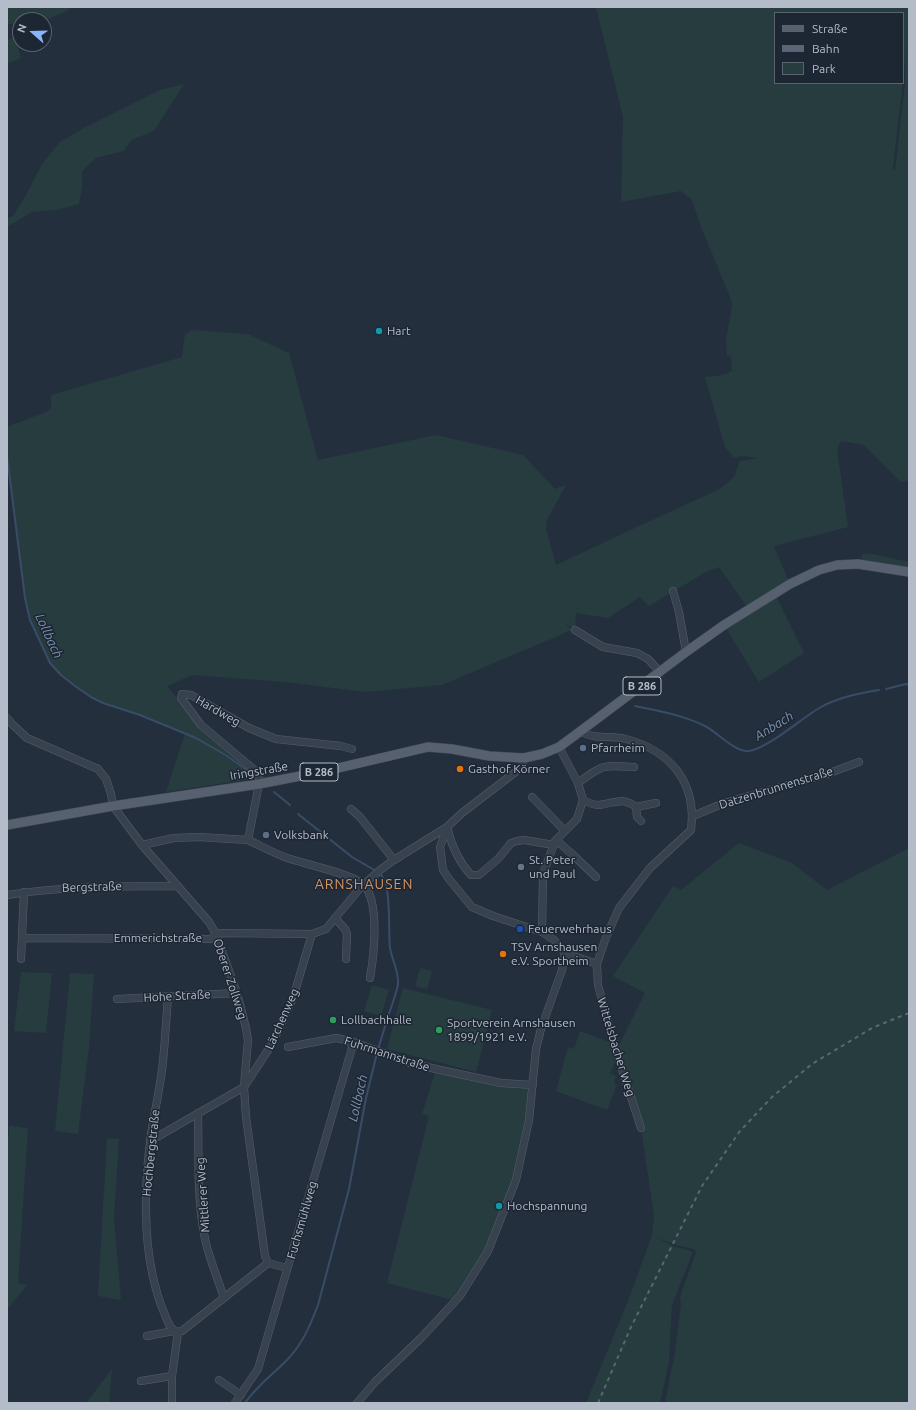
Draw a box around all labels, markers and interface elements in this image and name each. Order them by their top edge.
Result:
north arrow [12,12,52,52]
legend [774,12,904,84]
text: N [15,22,29,34]
text: Straße [812,22,848,35]
text: Bahn [812,42,840,55]
text: Park [812,62,836,75]
place label: Hart [387,324,411,338]
marker: Hart [374,326,384,336]
water label: Lollbach [32,611,66,661]
road number: B 286 [623,677,661,695]
street label: Hardweg [193,693,243,729]
water label: Anbach [752,708,796,744]
place label: Pfarrheim [591,741,645,755]
marker: Pfarrheim [578,743,588,753]
street label: Iringstraße [229,759,289,783]
place label: Gasthof Körner [468,762,550,776]
road number: B 286 [300,763,338,781]
marker: Gasthof Körner [455,764,465,774]
street label: Datzenbrunnenstraße [717,764,835,812]
place label: Volksbank [274,828,329,842]
marker: Volksbank [261,830,271,840]
place label: St. Peter und Paul [529,853,576,881]
marker: St. Peter und Paul [516,862,526,872]
district label: ARNSHAUSEN [315,876,413,892]
street label: Bergstraße [62,879,122,895]
place label: Feuerwehrhaus [528,922,612,936]
marker: Feuerwehrhaus [515,924,525,934]
street label: Emmerichstraße [114,931,202,945]
street label: Oberer Zollweg [210,937,250,1021]
place label: TSV Arnshausen e.V. Sportheim [511,940,597,968]
marker: TSV Arnshausen e.V. Sportheim [498,949,508,959]
street label: Lärchenweg [262,986,302,1052]
street label: Hohe Straße [143,987,211,1005]
street label: Wittelsbacher Weg [594,996,638,1098]
place label: Lollbachhalle [341,1013,412,1027]
marker: Lollbachhalle [328,1015,338,1025]
place label: Sportverein Arnshausen 1899/1921 e.V. [447,1016,576,1044]
marker: Sportverein Arnshausen 1899/1921 e.V. [434,1025,444,1035]
street label: Fuhrmannstraße [342,1033,432,1075]
water label: Lollbach [345,1073,371,1123]
street label: Hochbergstraße [139,1109,163,1197]
street label: Mittlerer Weg [193,1157,213,1233]
street label: Fuchsmühlweg [284,1179,320,1261]
place label: Hochspannung [507,1199,588,1213]
marker: Hochspannung [494,1201,504,1211]

